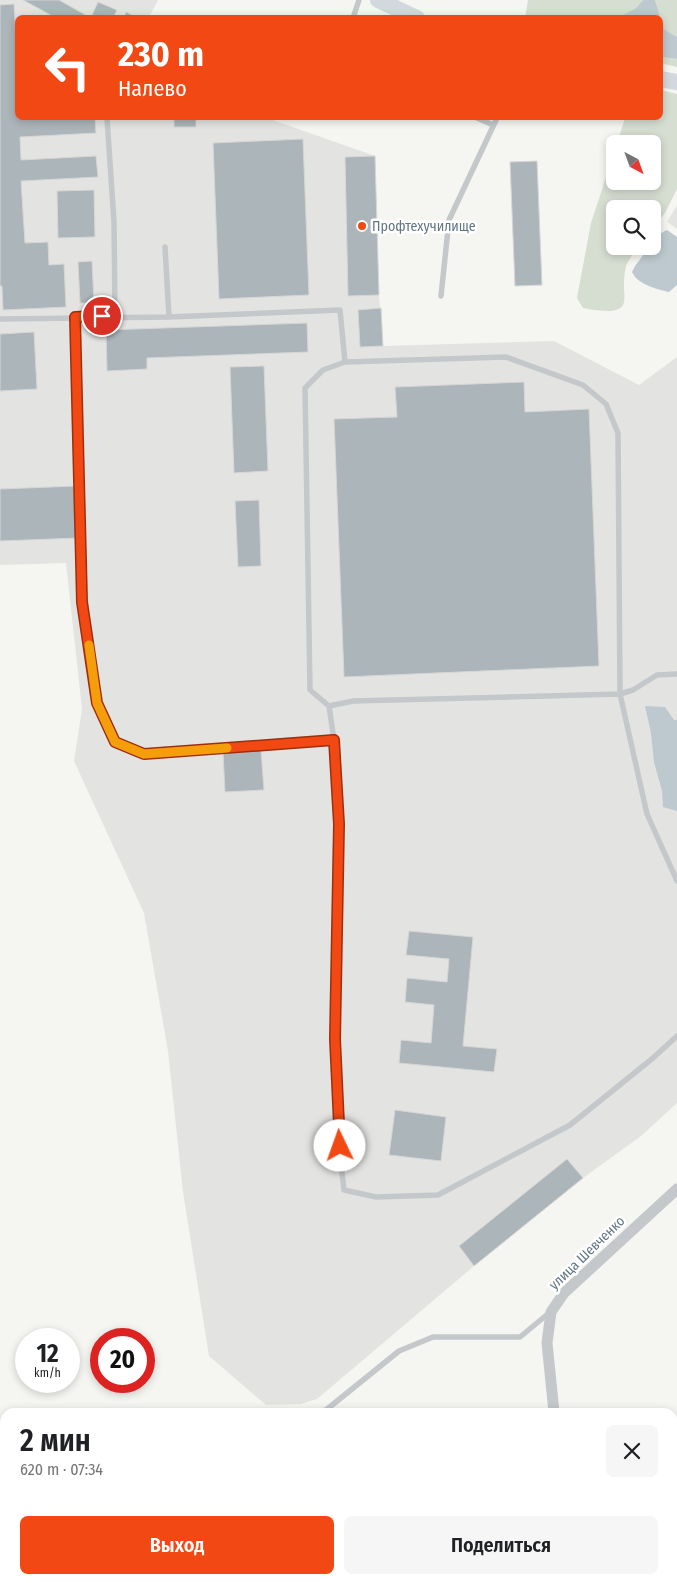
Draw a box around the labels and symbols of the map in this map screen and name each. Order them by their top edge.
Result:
north arrow [606,135,661,190]
place label: Профтехучилище [372,218,476,235]
marker: Профтехучилище [356,220,368,232]
pin [81,295,123,337]
position arrow [313,1119,365,1171]
street label: улица Шевченко [546,1213,628,1293]
speed limit sign: 20 [90,1328,155,1393]

